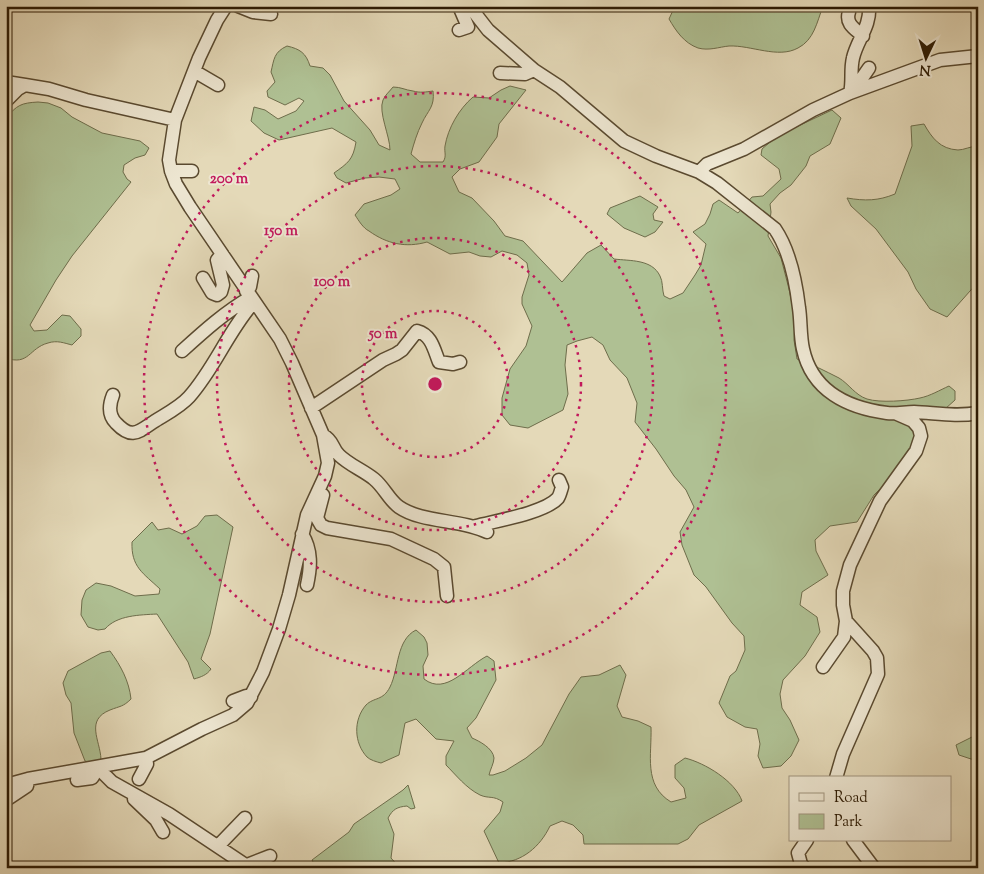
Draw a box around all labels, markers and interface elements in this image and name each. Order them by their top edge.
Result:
north arrow [902,32,952,82]
text: N [919,59,932,79]
text: 200 m [210,169,249,190]
text: 150 m [264,221,298,242]
text: 100 m [314,272,351,293]
text: 50 m [368,324,398,345]
centre of rings [426,375,444,393]
legend [789,776,952,842]
text: Road [834,788,868,809]
text: Park [834,812,863,833]

